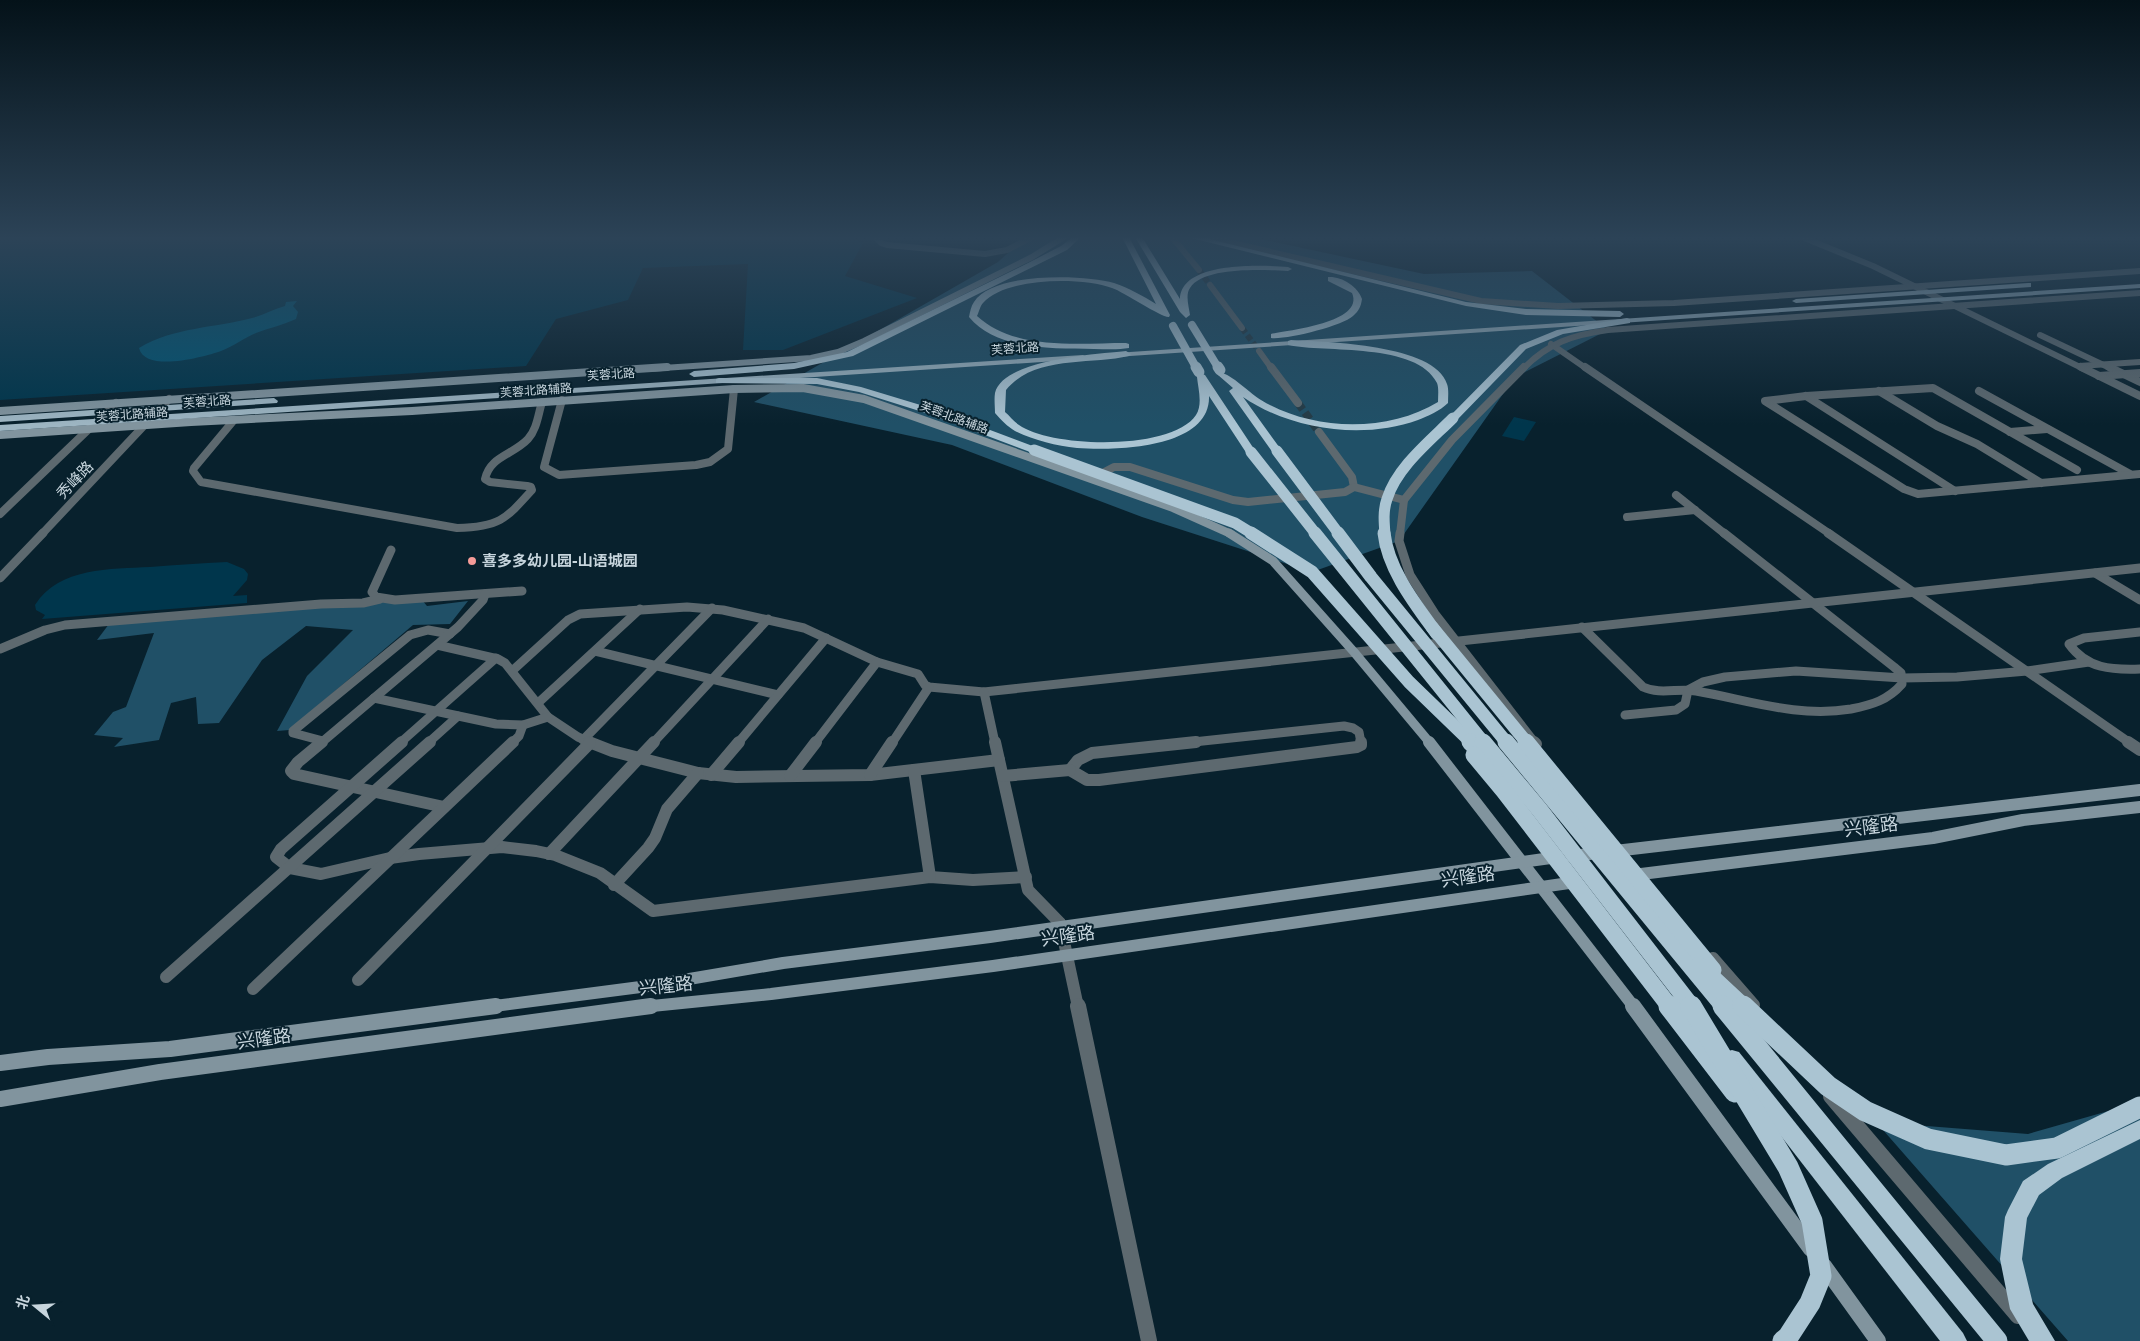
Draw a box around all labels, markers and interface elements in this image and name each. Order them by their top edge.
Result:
street label: 芙蓉北路 [991,340,1039,358]
street label: 芙蓉北路 [587,366,635,384]
street label: 芙蓉北路辅路 [500,381,572,401]
street label: 芙蓉北路 [183,393,231,411]
street label: 芙蓉北路辅路 [918,399,990,437]
street label: 芙蓉北路辅路 [96,405,168,425]
street label: 秀峰路 [53,458,97,502]
place label: 喜多多幼儿园-山语城园 [482,552,638,570]
marker: 喜多多幼儿园-山语城园 [466,555,478,567]
street label: 兴隆路 [1843,813,1899,841]
street label: 兴隆路 [1440,862,1496,892]
street label: 兴隆路 [1040,921,1096,951]
street label: 兴隆路 [638,972,694,1000]
street label: 兴隆路 [236,1024,292,1054]
north arrow [10,1281,60,1331]
text: 北 [13,1293,33,1311]

